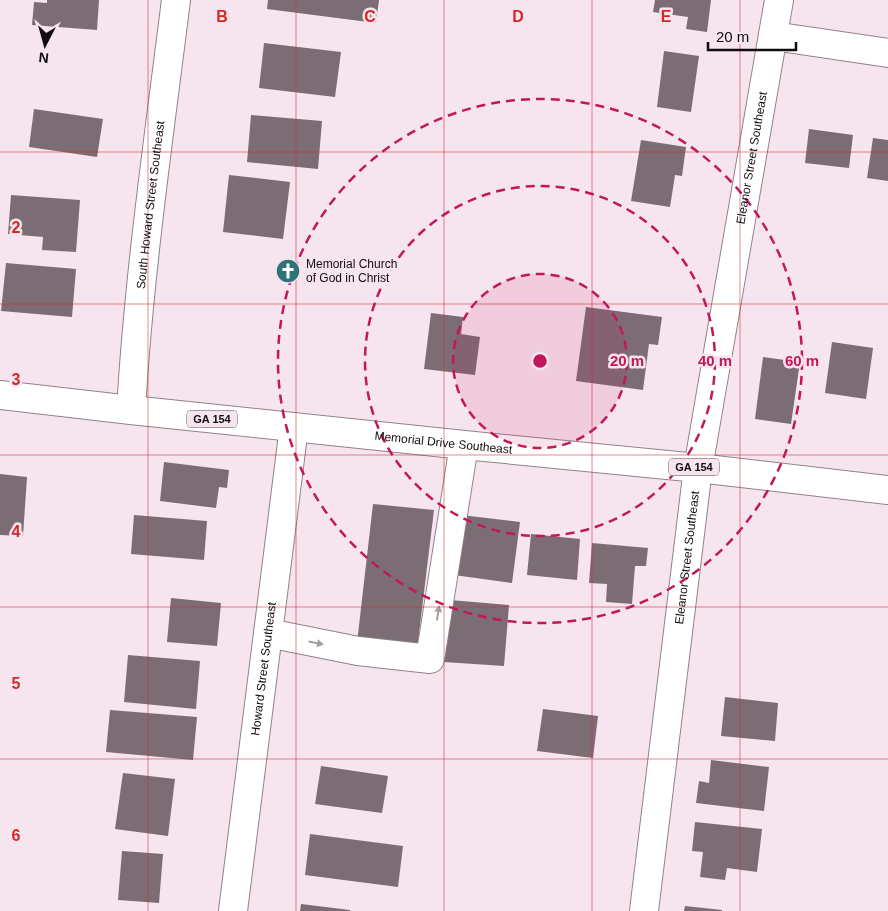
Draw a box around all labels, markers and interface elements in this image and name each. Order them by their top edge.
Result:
text: B [216,8,228,25]
text: C [364,8,376,25]
text: D [512,8,524,25]
text: E [661,8,672,25]
north arrow [20,20,70,70]
scale bar [708,20,796,52]
text: 20 m [716,28,749,45]
text: N [38,49,50,66]
street label: Eleanor Street Southeast [733,90,770,225]
street label: South Howard Street Southeast [134,119,168,290]
text: 2 [12,219,21,236]
place label: Memorial Church of God in Christ [306,257,397,285]
church icon: Memorial Church of God in Christ [275,258,301,284]
centre of rings [531,352,549,370]
text: 20 m [610,352,644,369]
text: 40 m [698,352,732,369]
text: 60 m [785,352,819,369]
text: 3 [12,371,21,388]
road number: GA 154 [187,410,237,428]
street label: Memorial Drive Southeast [374,429,514,457]
road number: GA 154 [669,458,719,476]
street label: Eleanor Street Southeast [672,489,702,625]
text: 4 [12,523,21,540]
street label: Howard Street Southeast [248,601,279,736]
one-way arrow [434,604,442,620]
one-way arrow [308,639,324,647]
text: 5 [12,675,21,692]
text: 6 [12,827,21,844]

